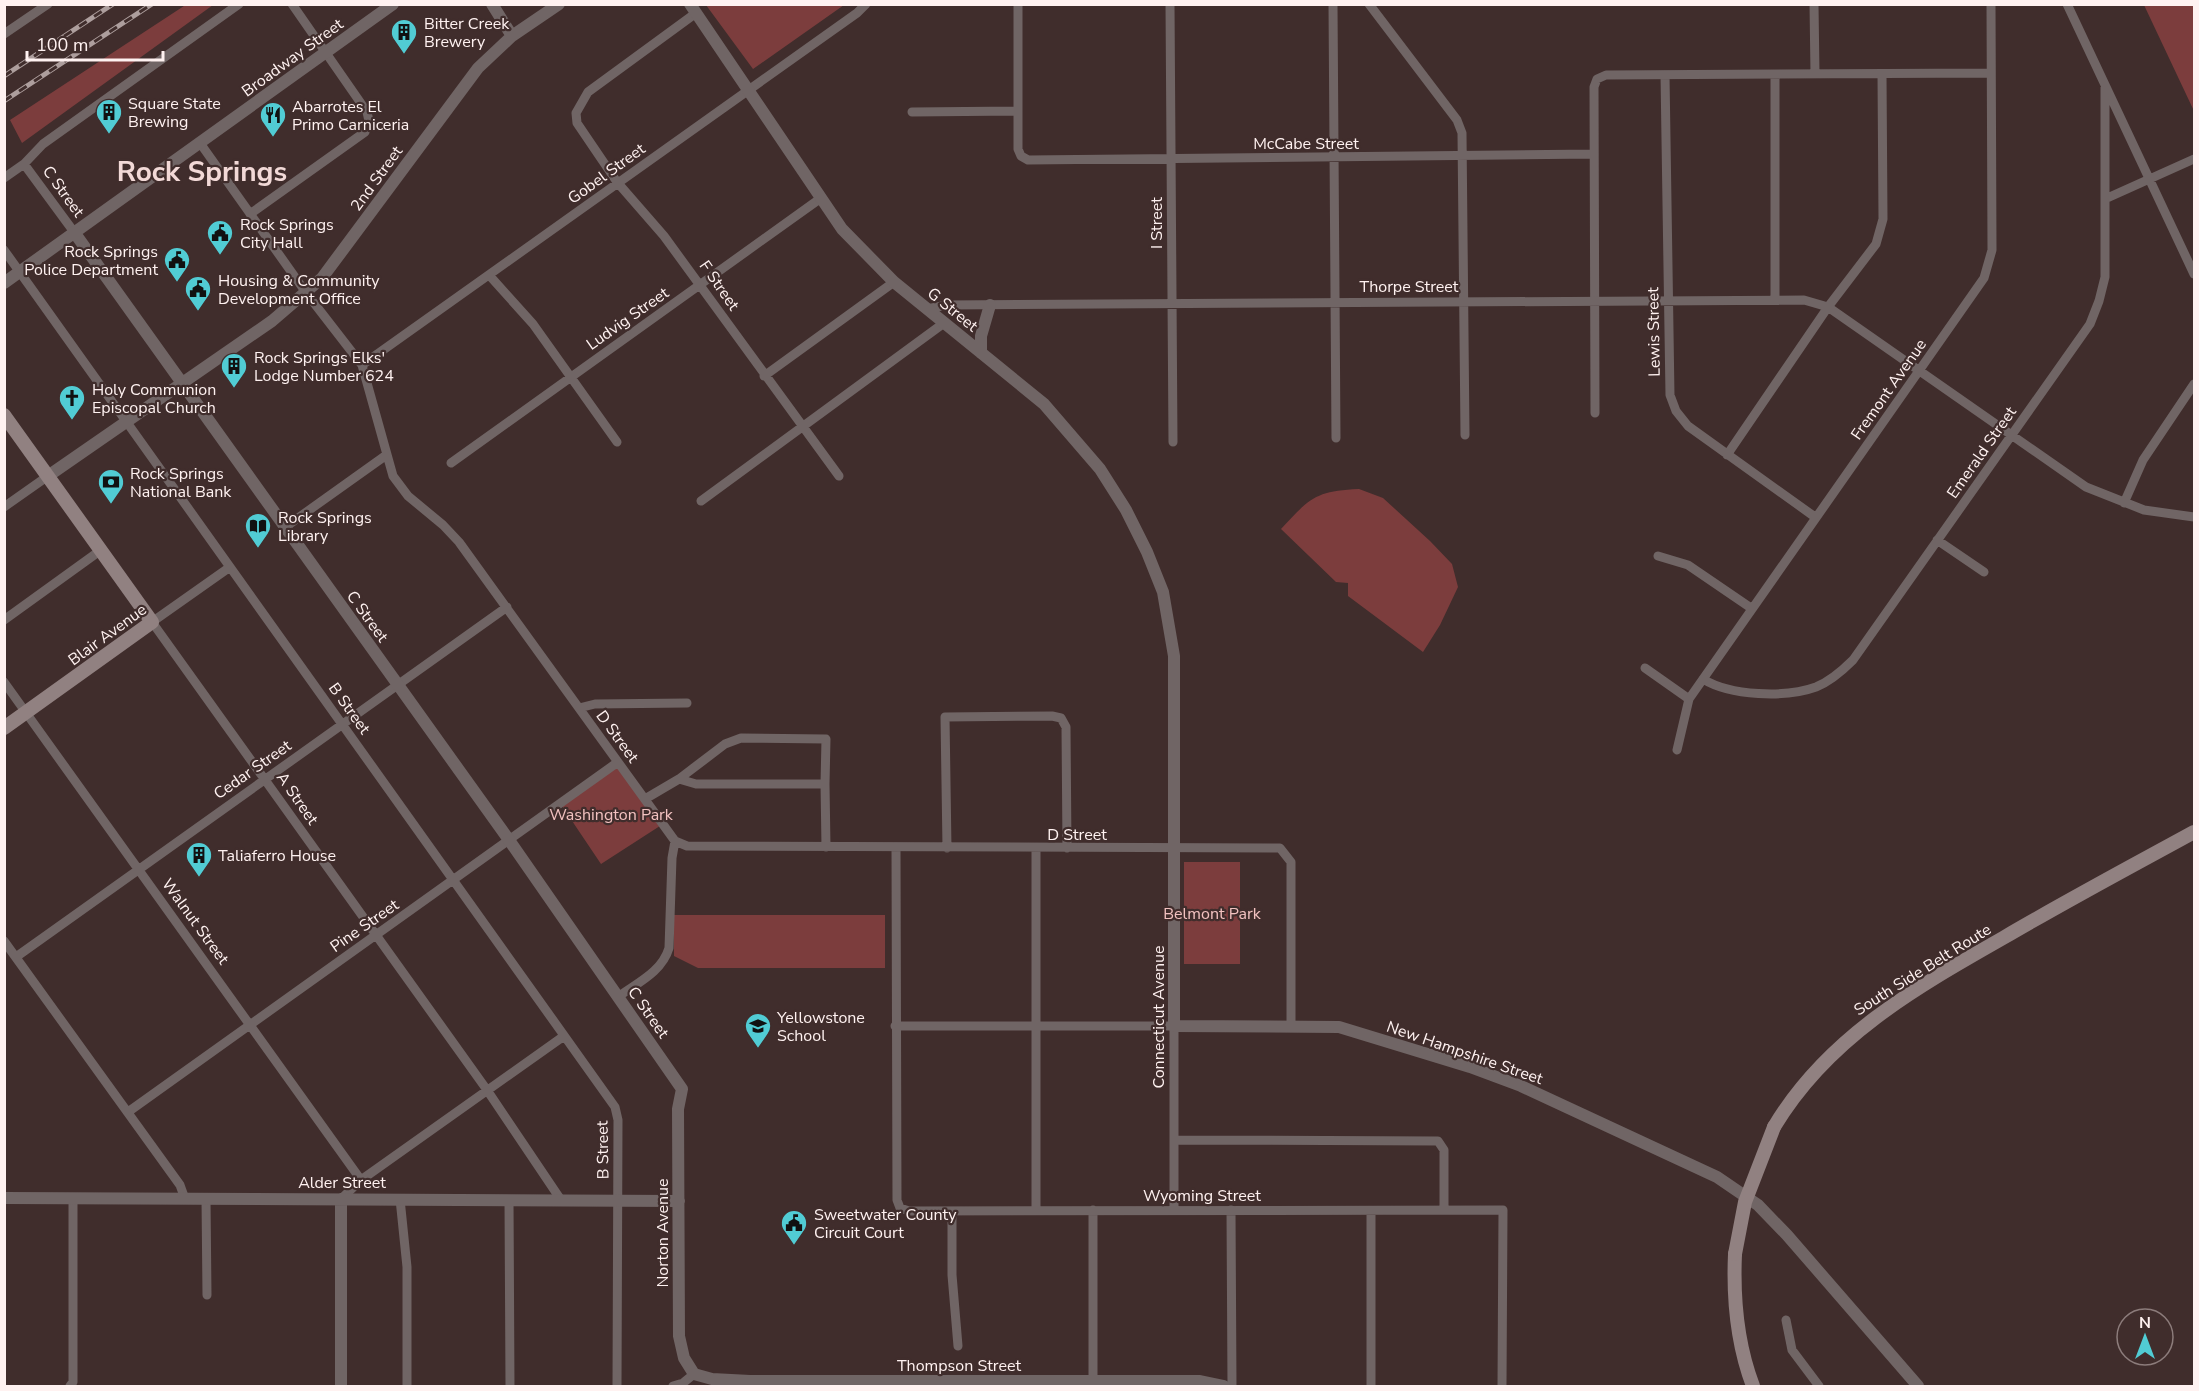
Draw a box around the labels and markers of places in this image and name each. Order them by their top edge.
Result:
place label: Bitter Creek Brewery [424,13,510,53]
building icon: Bitter Creek Brewery [389,17,419,55]
place label: Square State Brewing [128,93,221,133]
place label: Abarrotes El Primo Carniceria [292,96,409,136]
building icon: Square State Brewing [94,97,124,135]
restaurant icon: Abarrotes El Primo Carniceria [258,100,288,138]
place label: Rock Springs City Hall [240,214,334,254]
public building icon: Rock Springs City Hall [205,218,235,256]
place label: Rock Springs Police Department [24,241,158,281]
public building icon: Rock Springs Police Department [162,245,192,283]
place label: Housing & Community Development Office [218,270,380,310]
public building icon: Housing & Community Development Office [183,274,213,312]
place label: Rock Springs Elks' Lodge Number 624 [254,347,394,387]
building icon: Rock Springs Elks' Lodge Number 624 [219,351,249,389]
place label: Holy Communion Episcopal Church [92,379,216,419]
church icon: Holy Communion Episcopal Church [57,383,87,421]
place label: Rock Springs National Bank [130,463,232,503]
bank icon: Rock Springs National Bank [96,467,126,505]
place label: Rock Springs Library [278,507,372,547]
library icon: Rock Springs Library [243,511,273,549]
building icon: Taliaferro House [184,840,214,878]
place label: Taliaferro House [218,845,336,867]
place label: Yellowstone School [776,1007,865,1047]
school or university icon: Yellowstone School [743,1011,773,1049]
place label: Sweetwater County Circuit Court [814,1204,957,1244]
public building icon: Sweetwater County Circuit Court [779,1208,809,1246]

